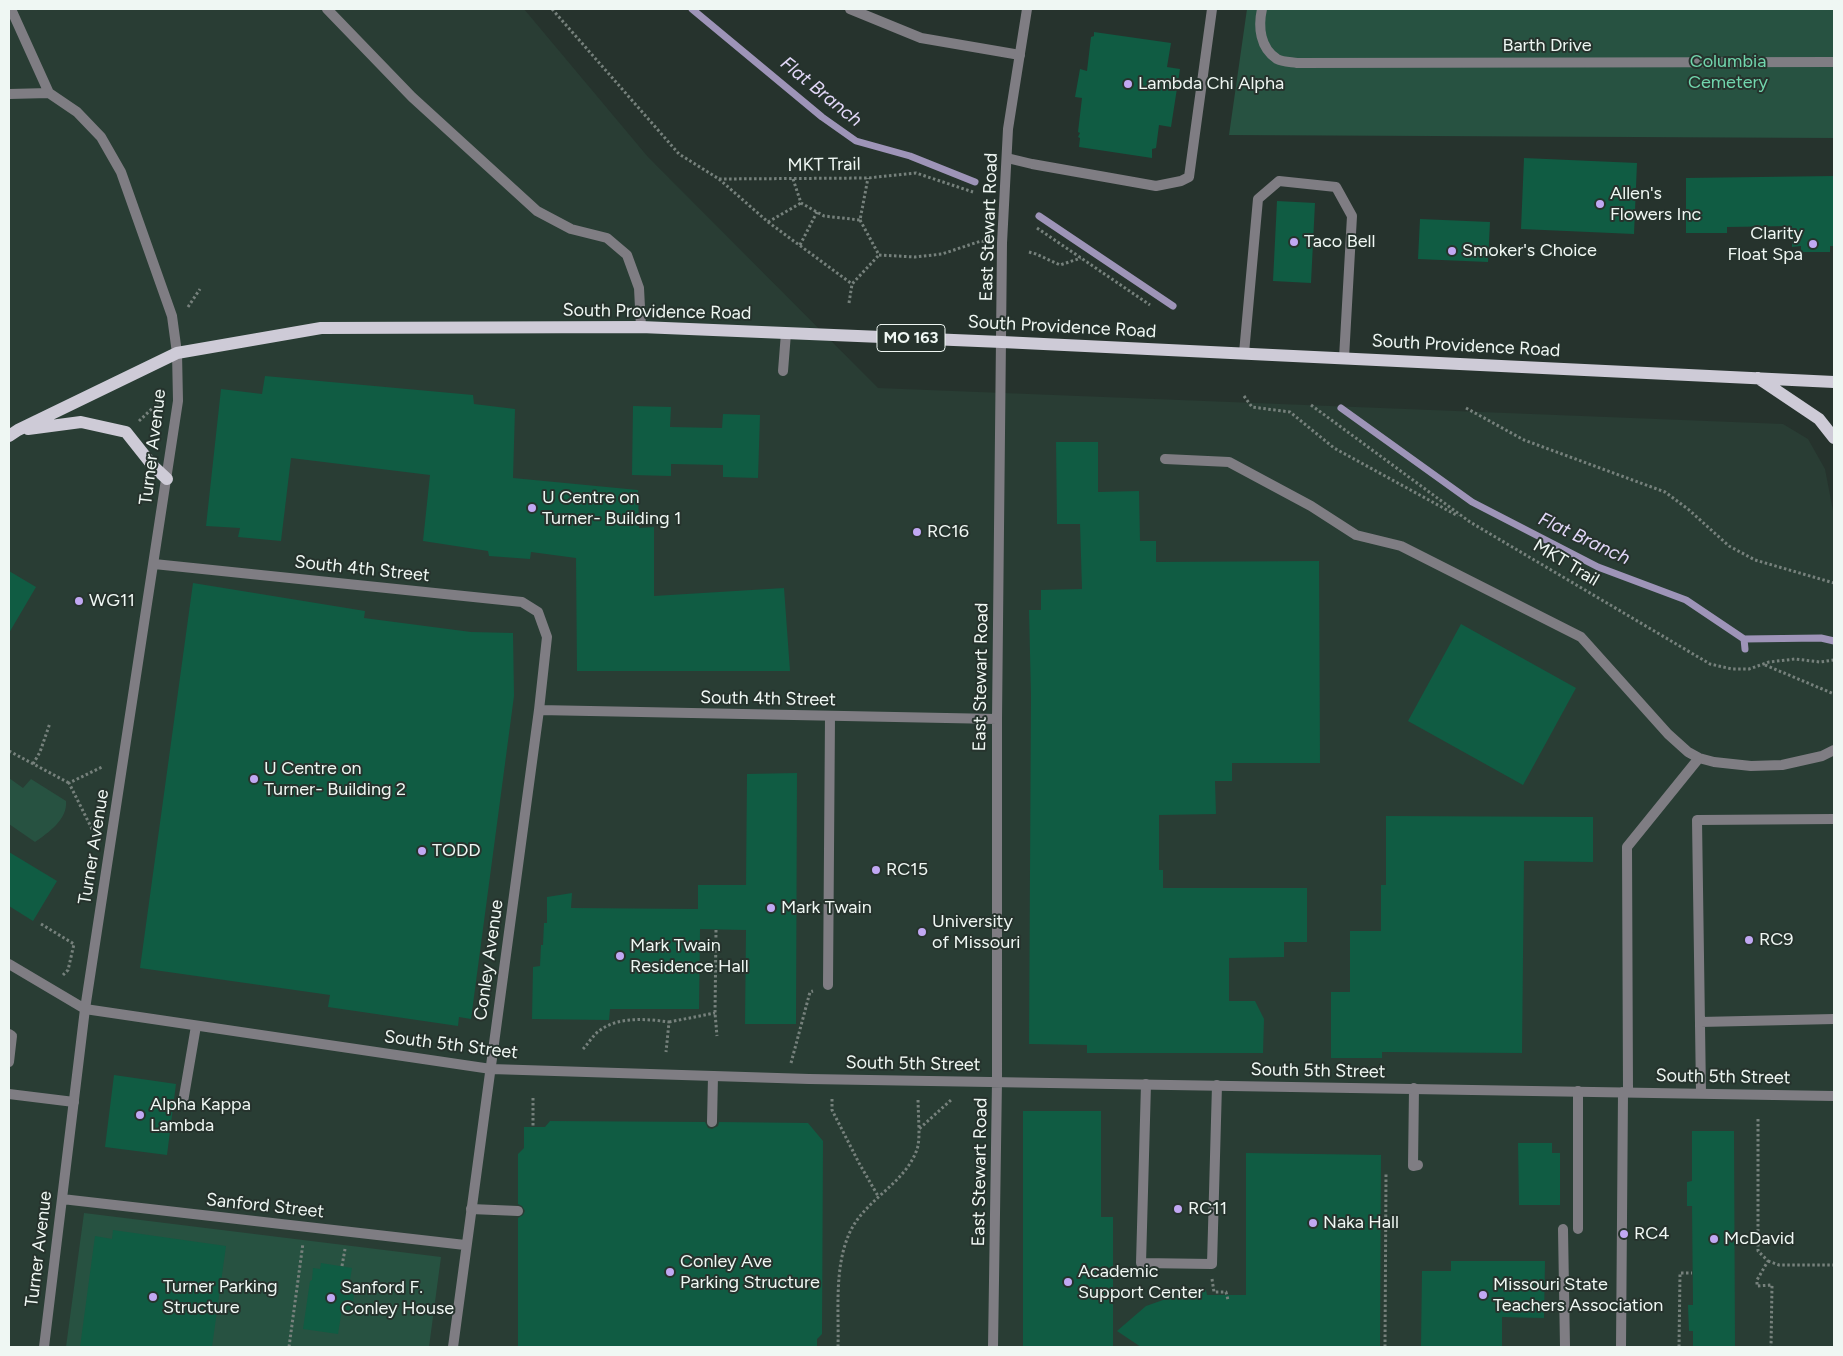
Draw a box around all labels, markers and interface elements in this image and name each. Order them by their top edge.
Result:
street label: Barth Drive [1502,35,1592,57]
park label: Columbia Cemetery [1688,51,1768,94]
water label: Flat Branch [776,52,866,132]
place label: Lambda Chi Alpha [1138,73,1284,95]
marker: Lambda Chi Alpha [1122,78,1134,90]
street label: East Stewart Road [976,152,1002,302]
street label: MKT Trail [787,154,861,176]
place label: Allen's Flowers Inc [1610,183,1701,225]
marker: Allen's Flowers Inc [1594,198,1606,210]
place label: Clarity Float Spa [1728,223,1803,266]
place label: Taco Bell [1304,231,1375,253]
marker: Taco Bell [1288,236,1300,248]
marker: Clarity Float Spa [1807,238,1819,250]
place label: Smoker's Choice [1462,240,1597,262]
marker: Smoker's Choice [1446,245,1458,257]
street label: South Providence Road [562,300,752,324]
street label: South Providence Road [967,311,1157,343]
road number: MO 163 [877,324,945,352]
street label: South Providence Road [1371,330,1561,362]
street label: Turner Avenue [135,388,171,506]
place label: U Centre on Turner- Building 1 [542,487,682,530]
marker: U Centre on Turner- Building 1 [526,502,538,514]
water label: Flat Branch [1535,508,1633,570]
place label: RC16 [927,521,969,543]
marker: RC16 [911,526,923,538]
street label: MKT Trail [1529,535,1603,591]
street label: South 4th Street [293,551,431,587]
place label: WG11 [89,590,135,612]
marker: WG11 [73,595,85,607]
street label: East Stewart Road [969,602,993,752]
street label: South 4th Street [700,687,836,711]
place label: U Centre on Turner- Building 2 [264,758,406,801]
marker: U Centre on Turner- Building 2 [248,773,260,785]
street label: Turner Avenue [74,788,114,906]
place label: TODD [432,840,481,862]
marker: TODD [416,845,428,857]
place label: RC15 [886,859,928,881]
marker: RC15 [870,864,882,876]
place label: Mark Twain [781,897,872,919]
street label: Conley Avenue [470,898,508,1022]
marker: Mark Twain [765,902,777,914]
place label: University of Missouri [932,911,1020,954]
marker: University of Missouri [916,926,928,938]
place label: RC9 [1759,929,1793,951]
marker: RC9 [1743,934,1755,946]
place label: Mark Twain Residence Hall [630,935,749,978]
marker: Mark Twain Residence Hall [614,950,626,962]
street label: South 5th Street [383,1026,519,1064]
street label: South 5th Street [845,1052,981,1076]
street label: South 5th Street [1250,1059,1386,1083]
street label: South 5th Street [1655,1065,1791,1089]
place label: Alpha Kappa Lambda [150,1094,251,1136]
street label: East Stewart Road [968,1097,992,1247]
marker: Alpha Kappa Lambda [134,1109,146,1121]
street label: Sanford Street [205,1189,325,1223]
street label: Turner Avenue [21,1190,57,1308]
place label: RC11 [1188,1198,1227,1220]
marker: RC11 [1172,1203,1184,1215]
place label: Naka Hall [1323,1212,1399,1234]
marker: Naka Hall [1307,1217,1319,1229]
place label: RC4 [1634,1223,1669,1245]
marker: RC4 [1618,1228,1630,1240]
place label: McDavid [1724,1228,1794,1250]
marker: McDavid [1708,1233,1720,1245]
place label: Conley Ave Parking Structure [680,1251,820,1294]
place label: Academic Support Center [1078,1261,1204,1304]
marker: Conley Ave Parking Structure [664,1266,676,1278]
place label: Missouri State Teachers Association [1493,1274,1663,1316]
place label: Turner Parking Structure [163,1276,278,1318]
marker: Academic Support Center [1062,1276,1074,1288]
place label: Sanford F. Conley House [341,1277,454,1320]
marker: Missouri State Teachers Association [1477,1289,1489,1301]
marker: Turner Parking Structure [147,1291,159,1303]
marker: Sanford F. Conley House [325,1292,337,1304]

